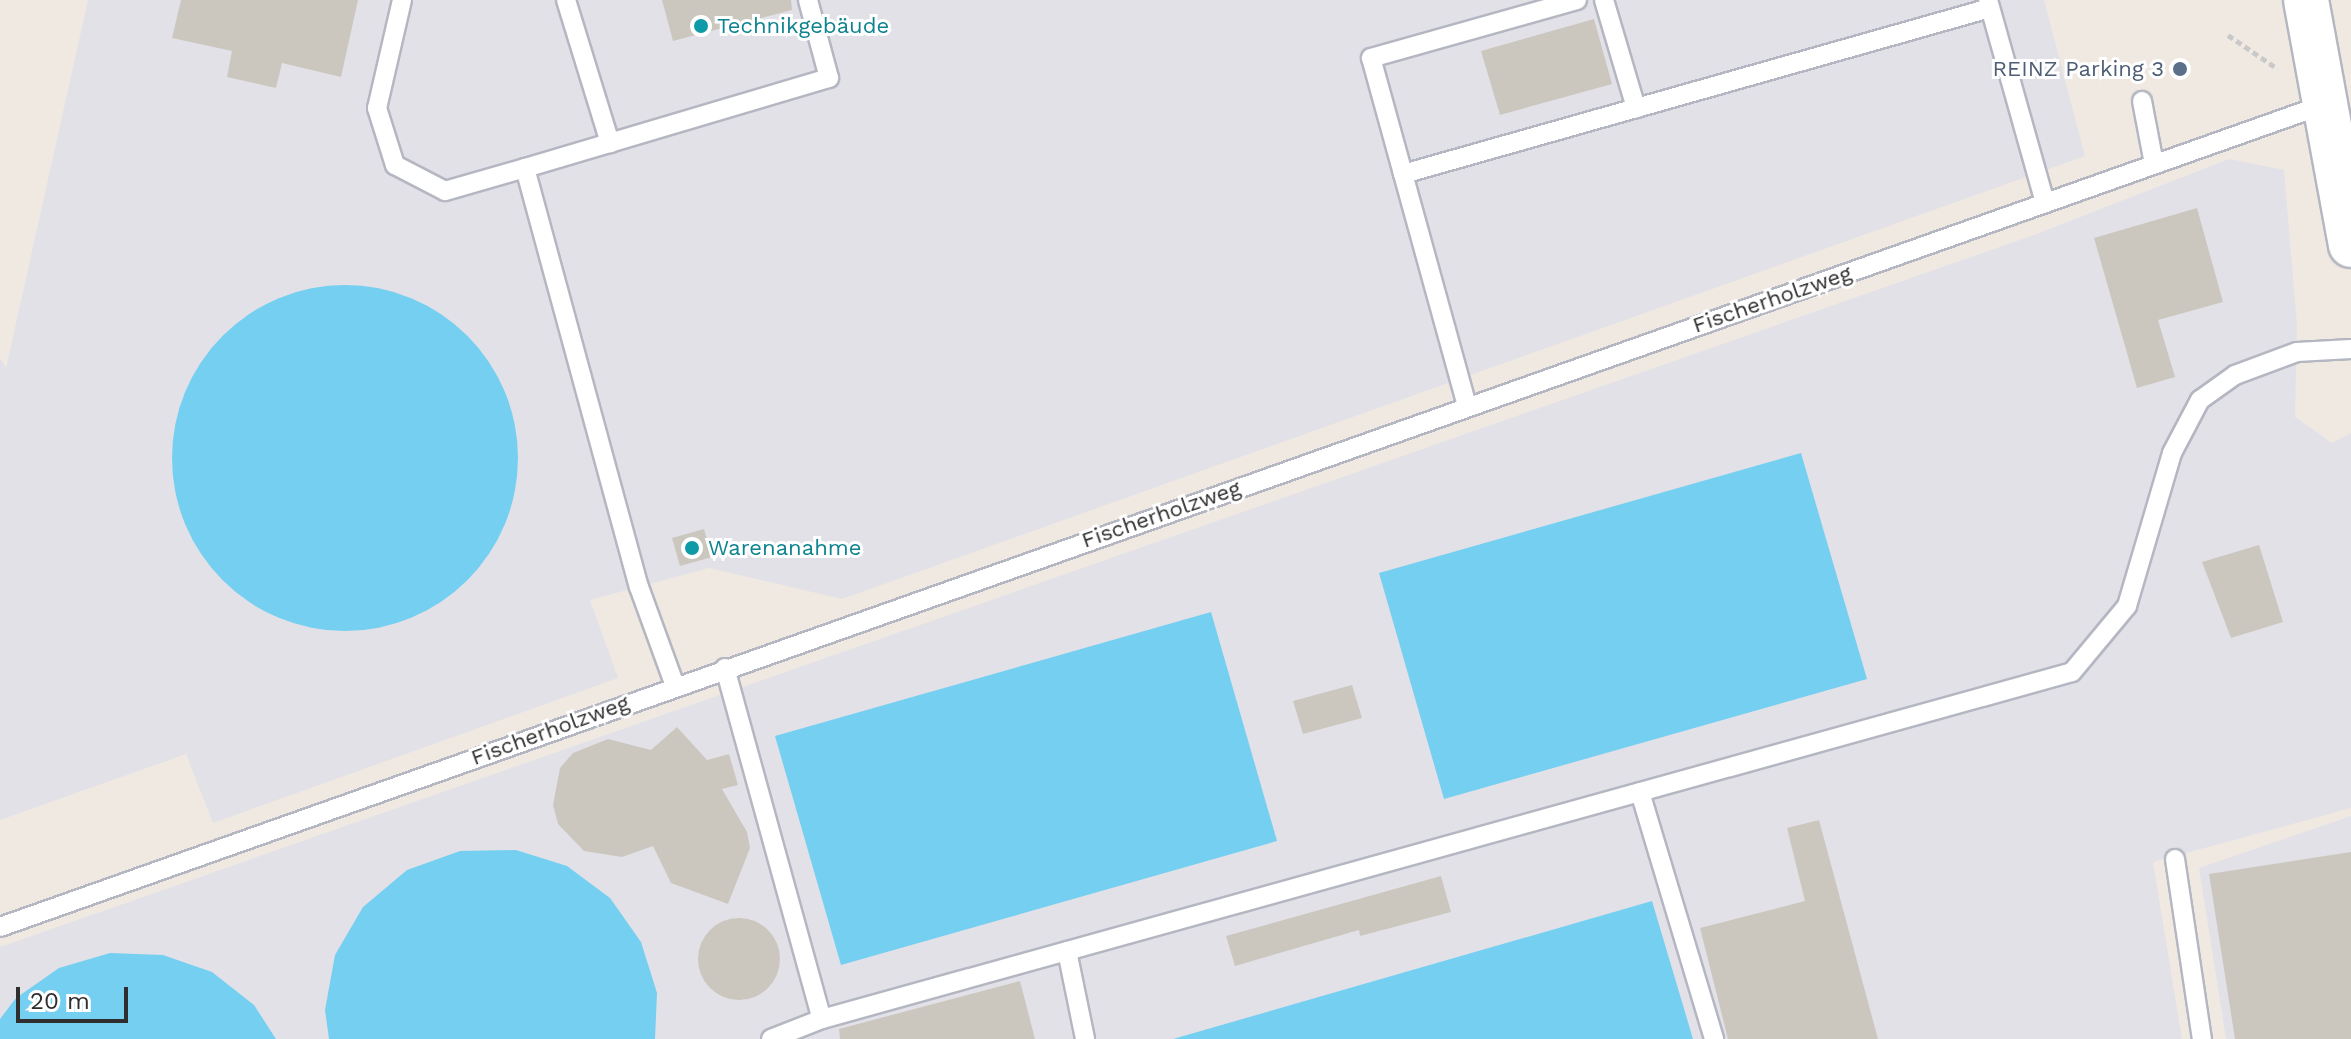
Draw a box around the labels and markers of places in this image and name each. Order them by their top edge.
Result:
place label: Technikgebäude [717,13,889,39]
marker: Technikgebäude [692,17,710,35]
place label: REINZ Parking 3 [1992,56,2164,82]
marker: REINZ Parking 3 [2171,60,2189,78]
place label: Warenanahme [708,535,861,561]
marker: Warenanahme [683,539,701,557]

